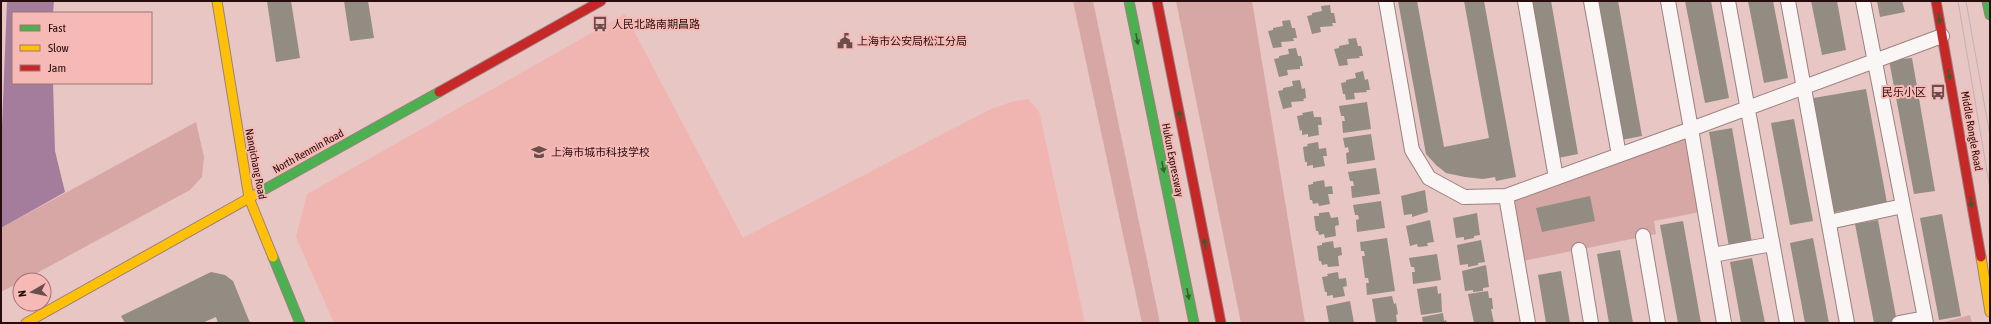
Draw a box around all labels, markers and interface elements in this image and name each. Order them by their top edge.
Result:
legend [12,12,152,84]
one-way arrow [1936,12,1942,24]
bus stop icon: 人民北路南期昌路 [591,15,609,33]
place label: 人民北路南期昌路 [612,18,700,30]
text: Fast [48,21,66,35]
public building icon: 上海市公安局松江分局 [836,32,854,50]
one-way arrow [1134,33,1140,45]
place label: 上海市公安局松江分局 [857,35,967,47]
text: Slow [48,41,69,55]
text: Jam [48,61,66,75]
one-way arrow [1947,68,1953,80]
bus stop icon: 民乐小区 [1929,83,1947,101]
place label: 民乐小区 [1882,86,1926,98]
street label: Middle Rongle Road [1959,90,1985,172]
one-way arrow [1177,110,1183,122]
street label: Hukun Expressway [1160,122,1186,198]
street label: North Renmin Road [271,127,345,175]
street label: Nanqichang Road [243,128,269,200]
school or university icon: 上海市城市科技学校 [530,143,548,161]
place label: 上海市城市科技学校 [551,146,650,158]
one-way arrow [1160,160,1166,173]
one-way arrow [1969,196,1975,208]
one-way arrow [1202,237,1208,250]
north arrow [12,272,52,312]
one-way arrow [1186,288,1192,300]
text: N [16,289,29,298]

